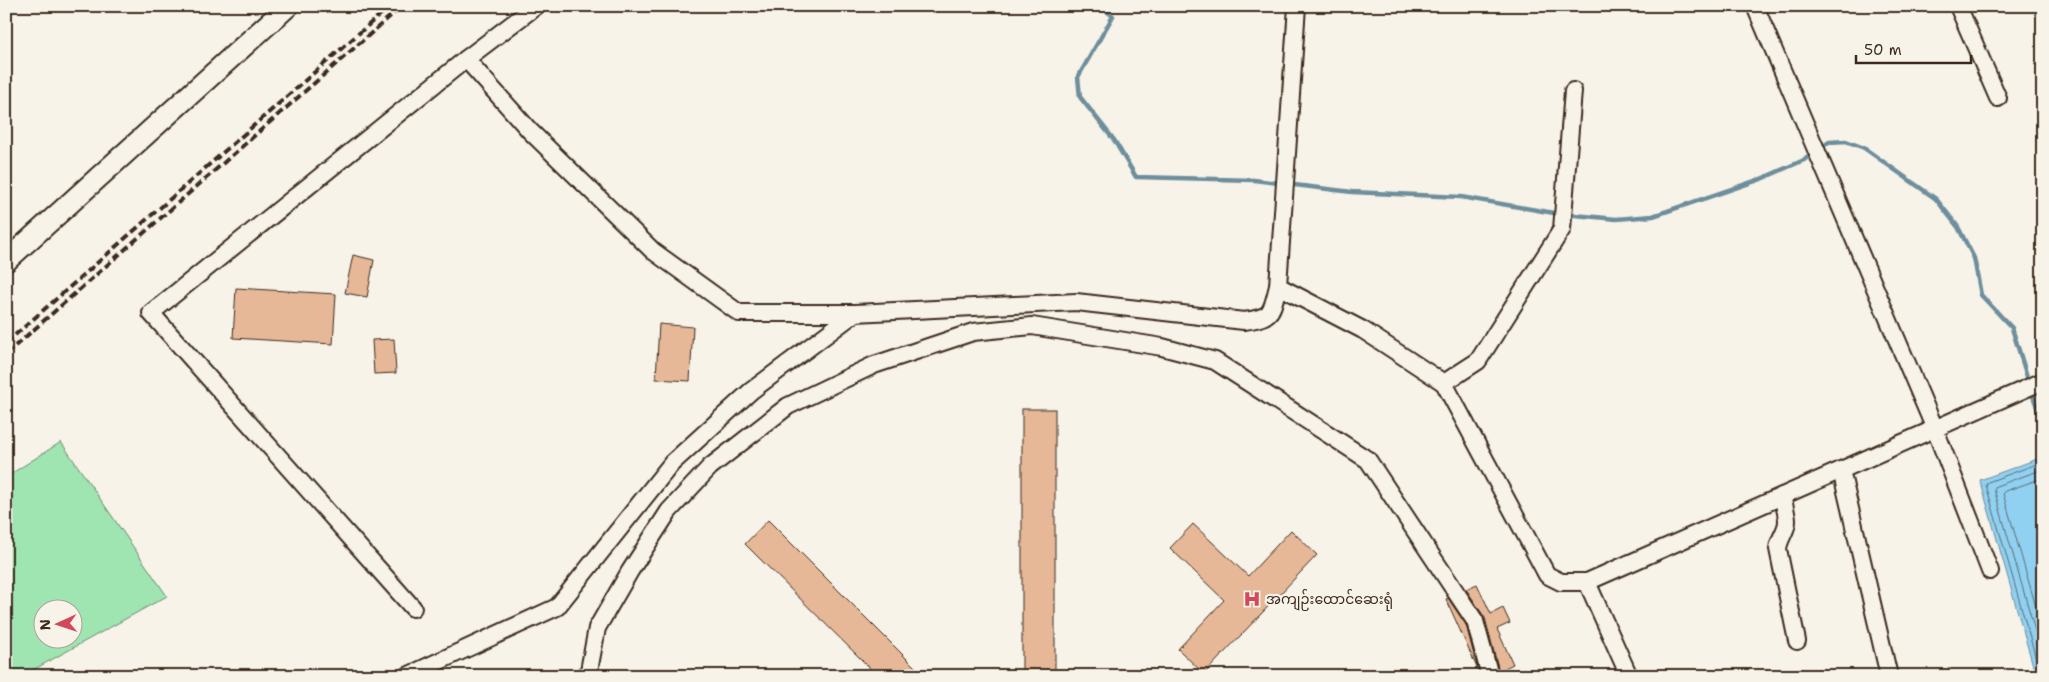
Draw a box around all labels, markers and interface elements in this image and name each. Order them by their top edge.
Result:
scale bar [1856,32,1972,64]
text: 50 m [1864,40,1902,60]
hospital icon: အကျဉ်းထောင်ဆေးရုံ [1242,589,1262,609]
place label: အကျဉ်းထောင်ဆေးရုံ [1266,589,1393,611]
north arrow [32,600,82,650]
text: N [36,619,54,631]

